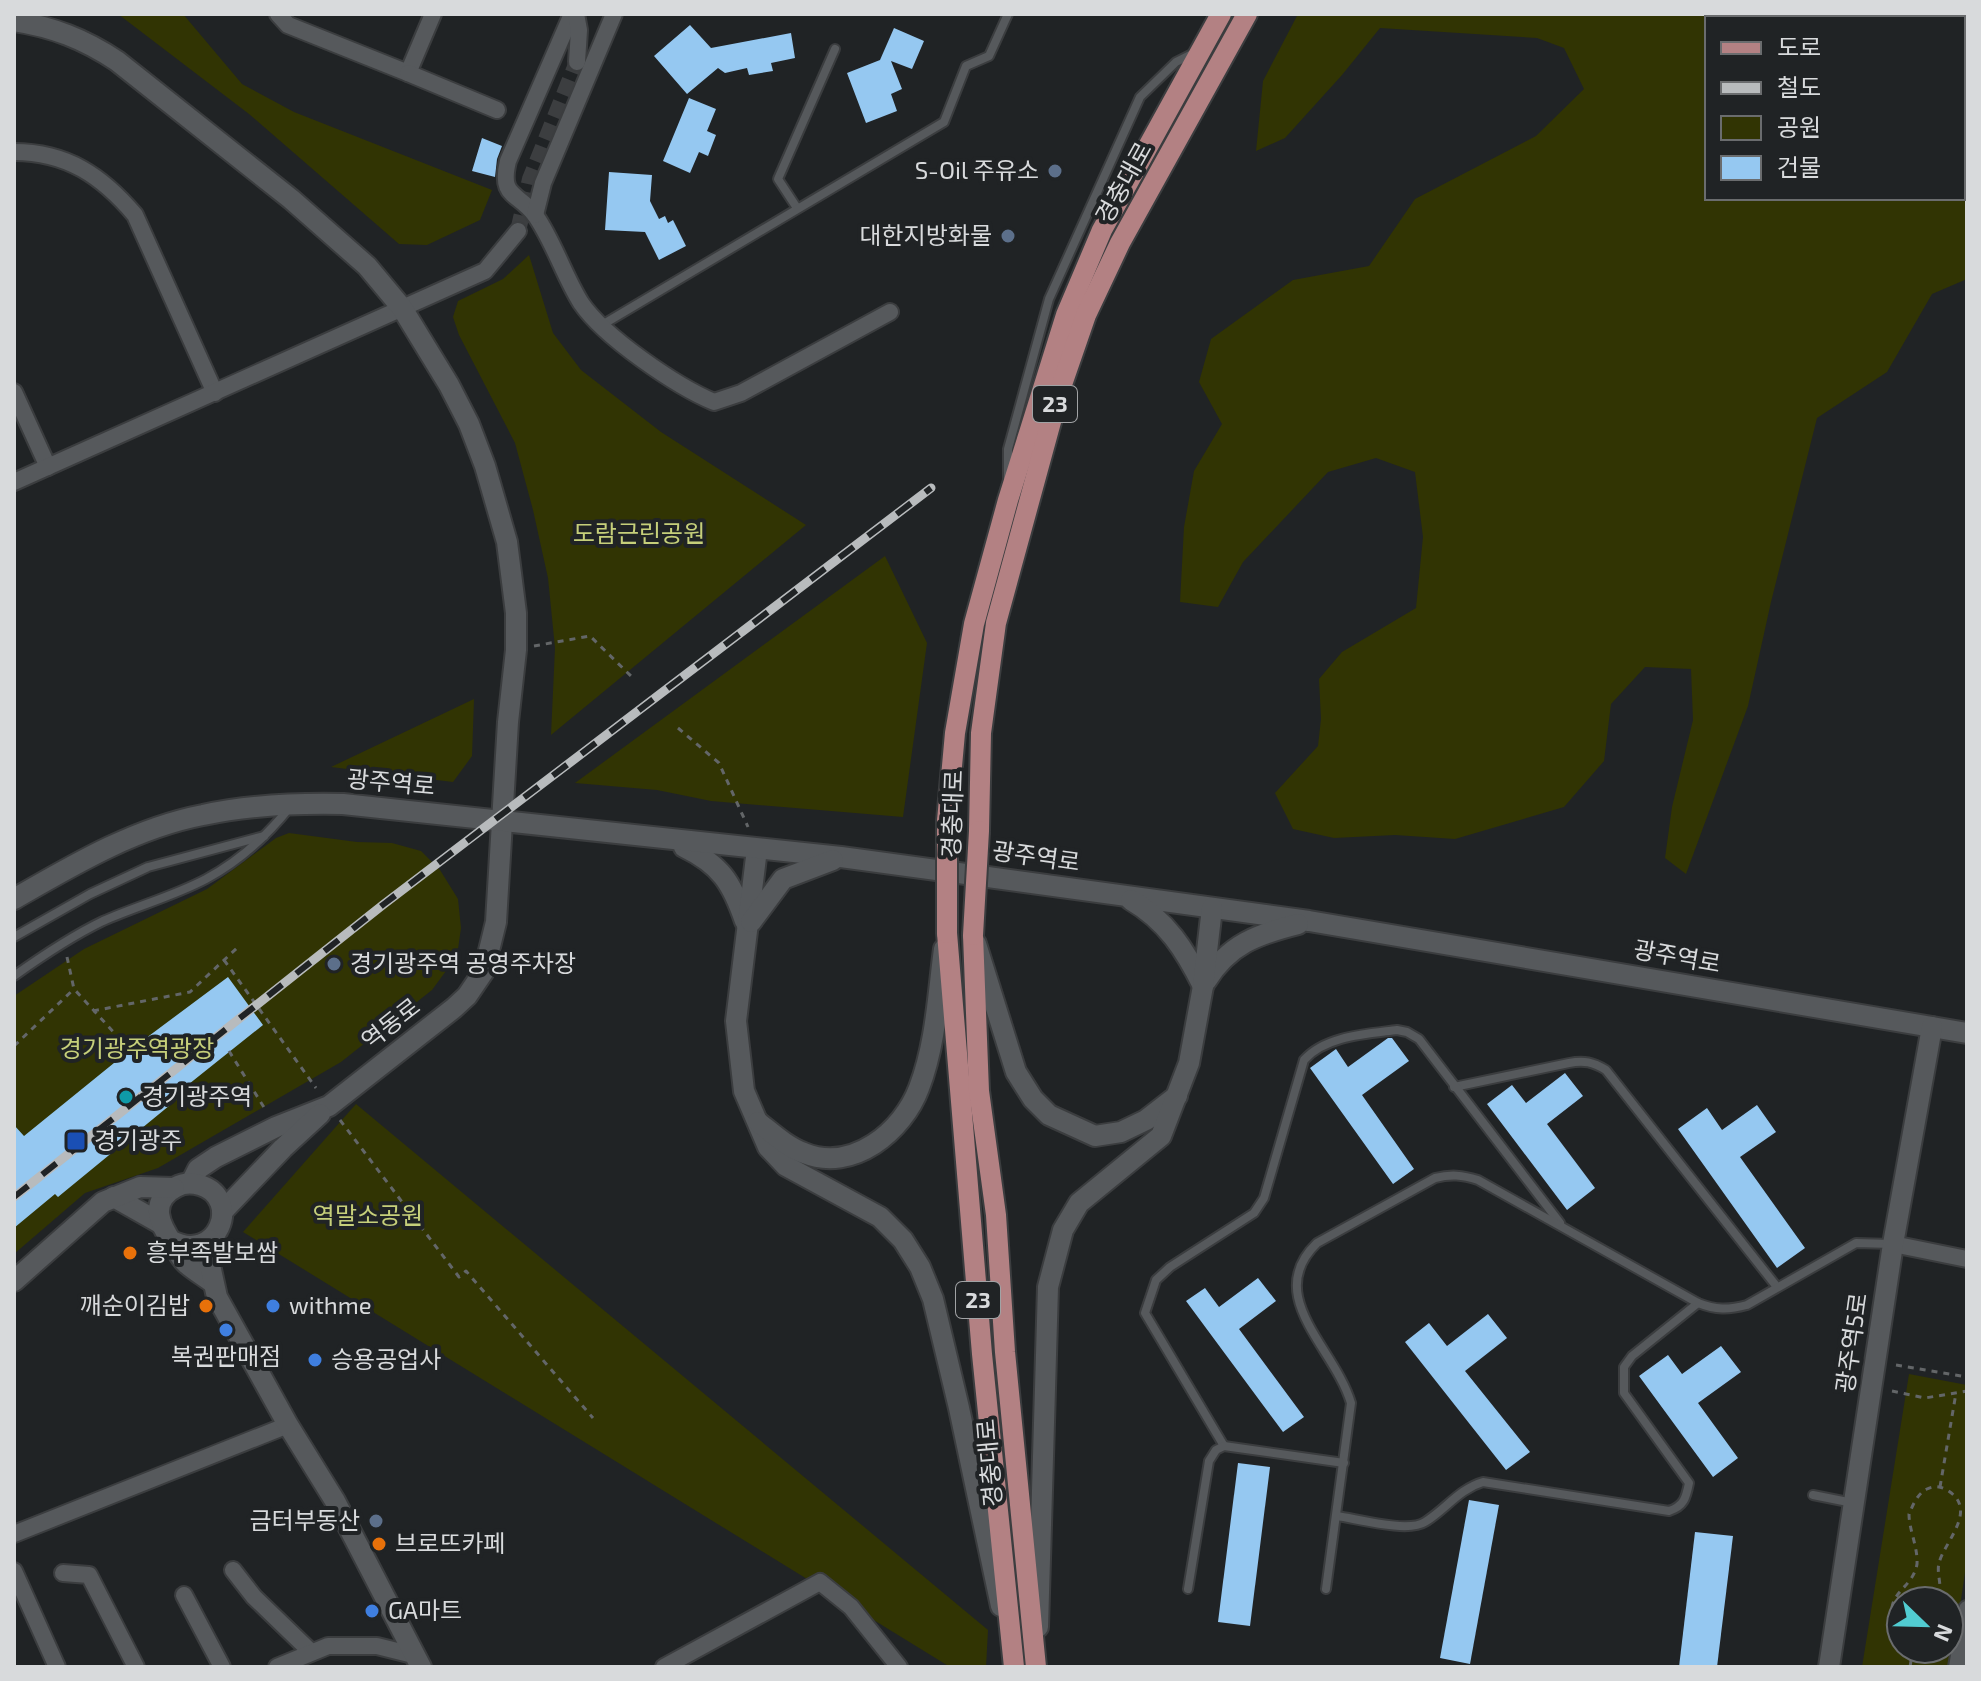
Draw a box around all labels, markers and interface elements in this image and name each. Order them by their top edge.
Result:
legend [1705,16,1965,200]
text: 도로 [1777,32,1821,61]
text: 철도 [1777,72,1821,101]
text: 공원 [1777,112,1821,141]
street label: 경충대로 [1089,137,1157,228]
text: 건물 [1777,152,1821,181]
place label: S-Oil 주유소 [915,155,1039,184]
marker: S-Oil 주유소 [1046,162,1064,180]
place label: 대한지방화물 [860,220,992,249]
marker: 대한지방화물 [999,227,1017,245]
road number: 23 [1033,386,1077,422]
park label: 도람근린공원 [573,518,705,547]
street label: 광주역로 [346,763,436,800]
street label: 경충대로 [935,769,968,859]
street label: 광주역로 [990,835,1082,876]
street label: 광주역로 [1631,934,1723,977]
place label: 경기광주역 공영주차장 [350,948,576,977]
marker: 경기광주역 공영주차장 [325,955,343,973]
street label: 역동로 [355,991,425,1055]
park label: 경기광주역광장 [60,1033,214,1062]
place label: 경기광주역 [142,1081,252,1110]
marker: 경기광주역 [117,1088,135,1106]
place label: 경기광주 [94,1125,182,1154]
marker: 경기광주 [65,1130,87,1152]
park label: 역말소공원 [313,1200,423,1229]
place label: 흥부족발보쌈 [146,1237,278,1266]
marker: 흥부족발보쌈 [121,1244,139,1262]
road number: 23 [956,1282,1000,1318]
place label: 깨순이김밥 [80,1290,190,1319]
place label: withme [289,1290,372,1319]
street label: 광주역5로 [1829,1291,1872,1395]
marker: 깨순이김밥 [197,1297,215,1315]
marker: withme [264,1297,282,1315]
marker: 복권판매점 [217,1321,235,1339]
place label: 복권판매점 [171,1341,281,1370]
place label: 승용공업사 [331,1344,441,1373]
marker: 승용공업사 [306,1351,324,1369]
street label: 경충대로 [970,1418,1007,1508]
place label: 금터부동산 [250,1505,360,1534]
marker: 금터부동산 [367,1512,385,1530]
place label: 브로뜨카페 [395,1528,505,1557]
marker: 브로뜨카페 [370,1535,388,1553]
north arrow [1885,1585,1965,1665]
place label: GA마트 [388,1595,462,1624]
marker: GA마트 [363,1602,381,1620]
text: N [1929,1621,1959,1646]

